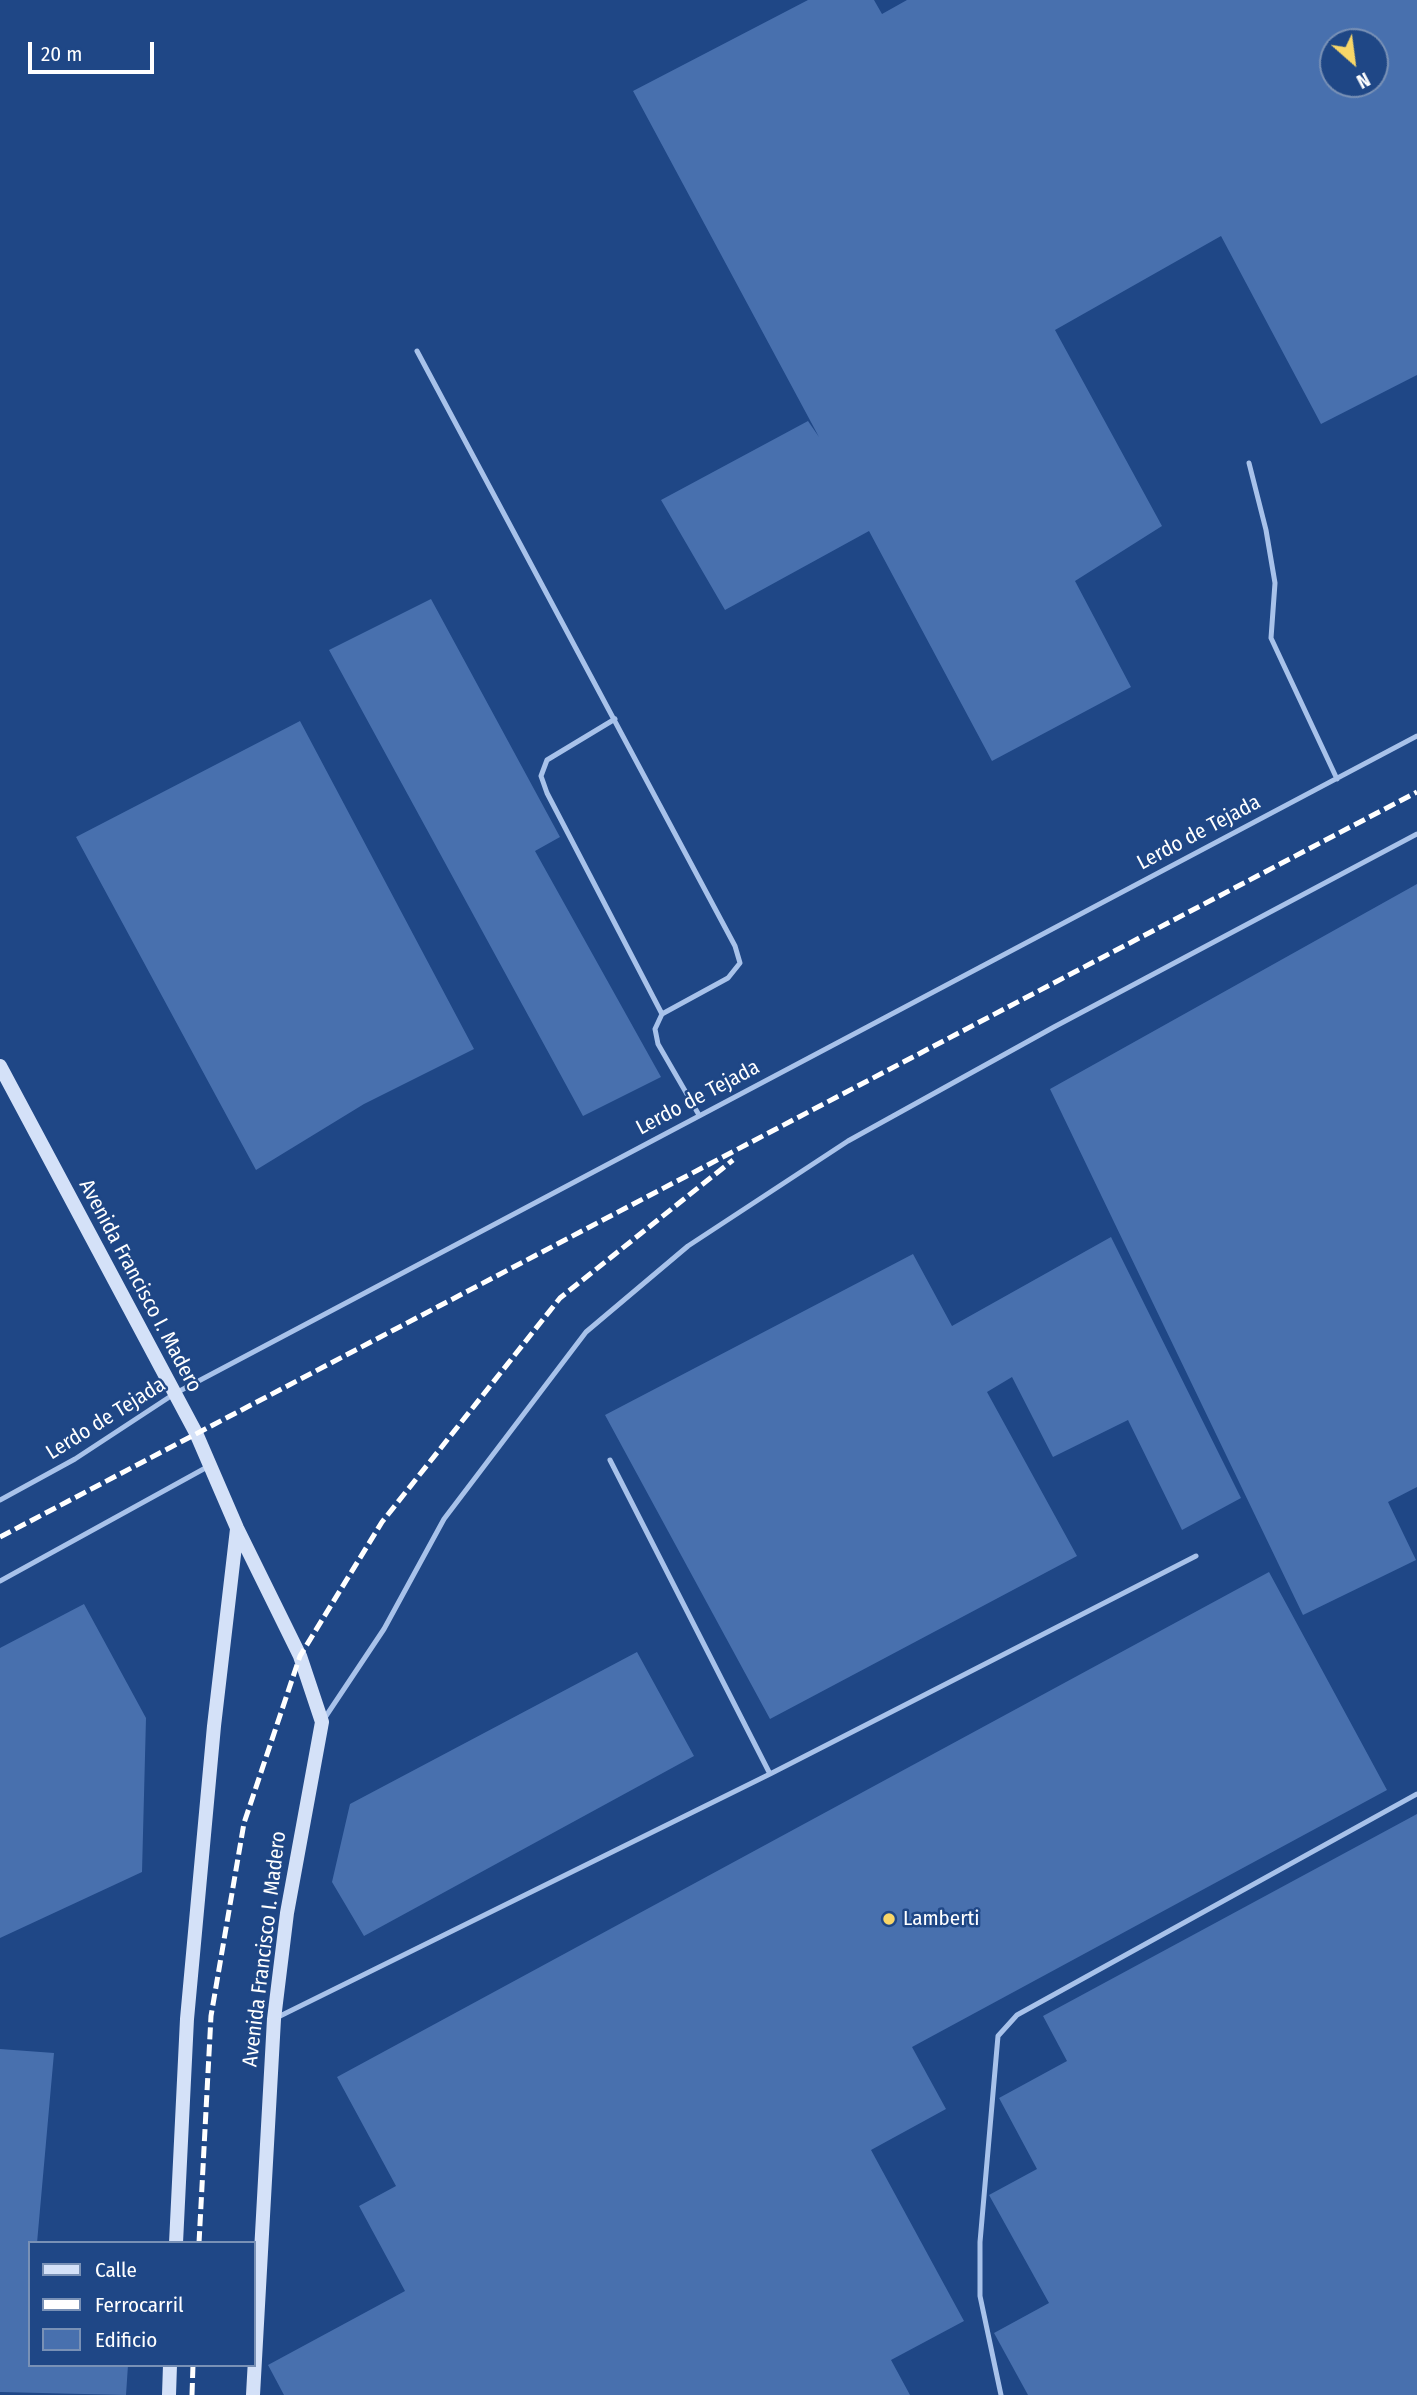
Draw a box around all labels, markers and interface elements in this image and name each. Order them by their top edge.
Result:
scale bar [32,28,158,72]
north arrow [1319,28,1389,98]
text: 20 m [41,41,82,67]
text: N [1353,67,1374,93]
street label: Lerdo de Tejada [1133,790,1265,876]
street label: Lerdo de Tejada [632,1055,764,1141]
street label: Avenida Francisco I. Madero [73,1175,207,1397]
street label: Lerdo de Tejada [42,1372,170,1466]
street label: Avenida Francisco I. Madero [238,1830,292,2068]
place label: Lamberti [903,1906,980,1932]
marker: Lamberti [881,1911,897,1927]
legend [28,2241,256,2367]
text: Calle [95,2257,137,2283]
text: Ferrocarril [95,2292,184,2318]
text: Edificio [95,2327,157,2353]

